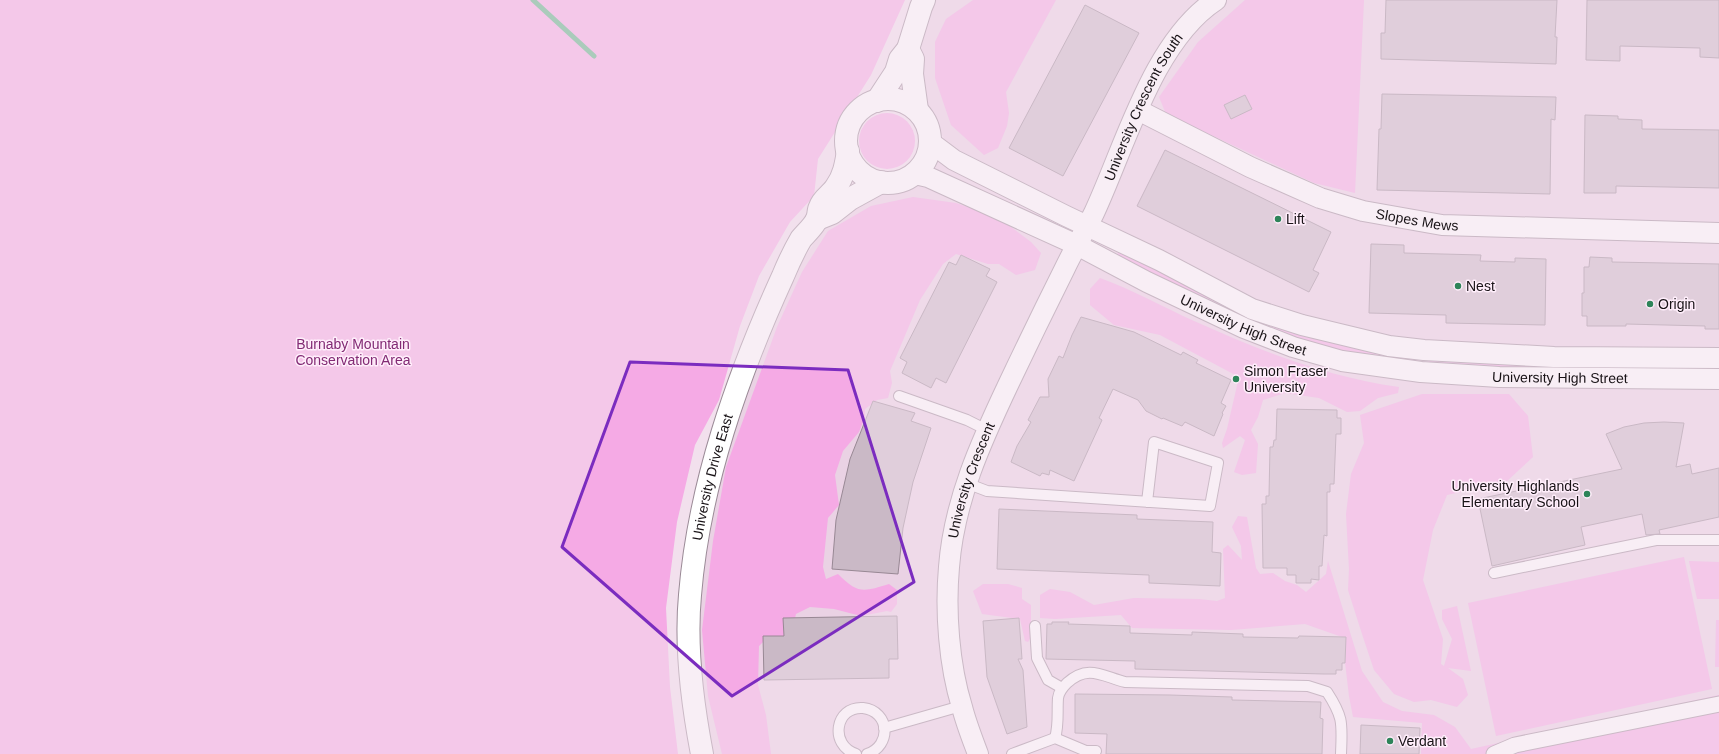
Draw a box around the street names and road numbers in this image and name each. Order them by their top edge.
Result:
street label: University Crescent South [1101,30,1186,183]
street label: Slopes Mews [1375,205,1459,233]
street label: University High Street [1178,291,1308,358]
street label: University High Street [1492,369,1628,386]
street label: University Drive East [689,412,736,542]
street label: University Crescent [945,420,998,539]

